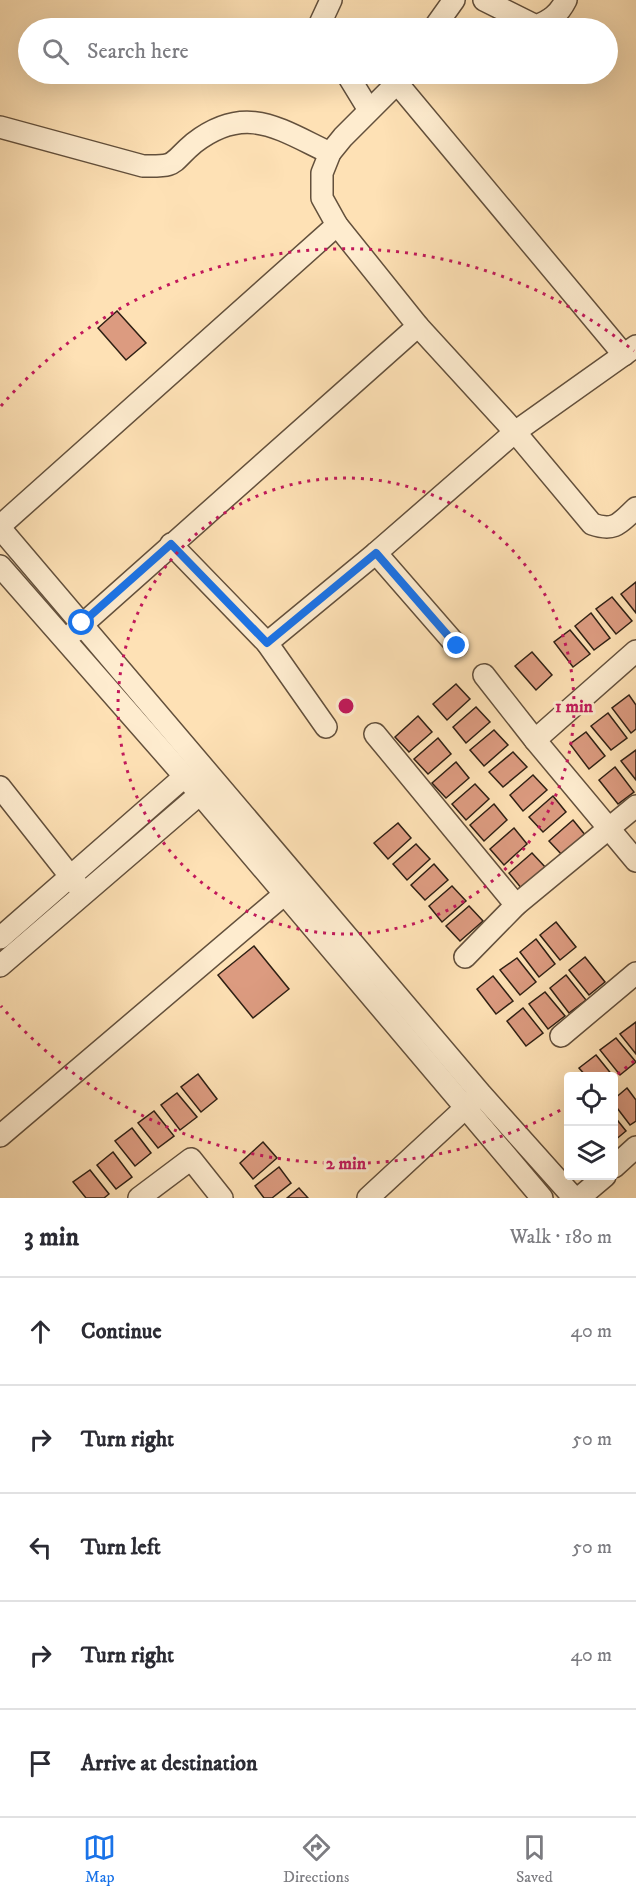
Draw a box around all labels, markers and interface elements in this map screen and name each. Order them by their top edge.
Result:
search box [18,18,618,84]
icon: search [39,35,72,68]
text: Search here [87,38,189,65]
route start [68,609,94,635]
route end [443,632,469,658]
centre of rings [336,696,356,716]
text: 1 min [555,696,594,718]
map controls [564,1072,618,1180]
button: locate [564,1072,618,1126]
button: layers [564,1126,618,1180]
text: 2 min [326,1153,367,1175]
text: 3 min [24,1221,79,1254]
text: Walk · 180 m [510,1225,612,1250]
icon: ahead [24,1315,57,1348]
text: Continue [81,1318,162,1345]
text: 40 m [570,1319,612,1344]
icon: right [24,1423,57,1456]
text: Turn right [81,1426,174,1453]
text: 50 m [572,1427,612,1452]
icon: left [24,1531,57,1564]
text: Turn left [81,1534,161,1561]
text: 50 m [572,1535,612,1560]
icon: right [24,1639,57,1672]
text: Turn right [81,1642,174,1669]
text: 40 m [570,1643,612,1668]
icon: arrive [24,1747,57,1780]
text: Arrive at destination [81,1750,258,1777]
tab: Map [83,1831,116,1887]
tab: Directions [283,1831,349,1887]
tab: Saved [516,1831,553,1887]

